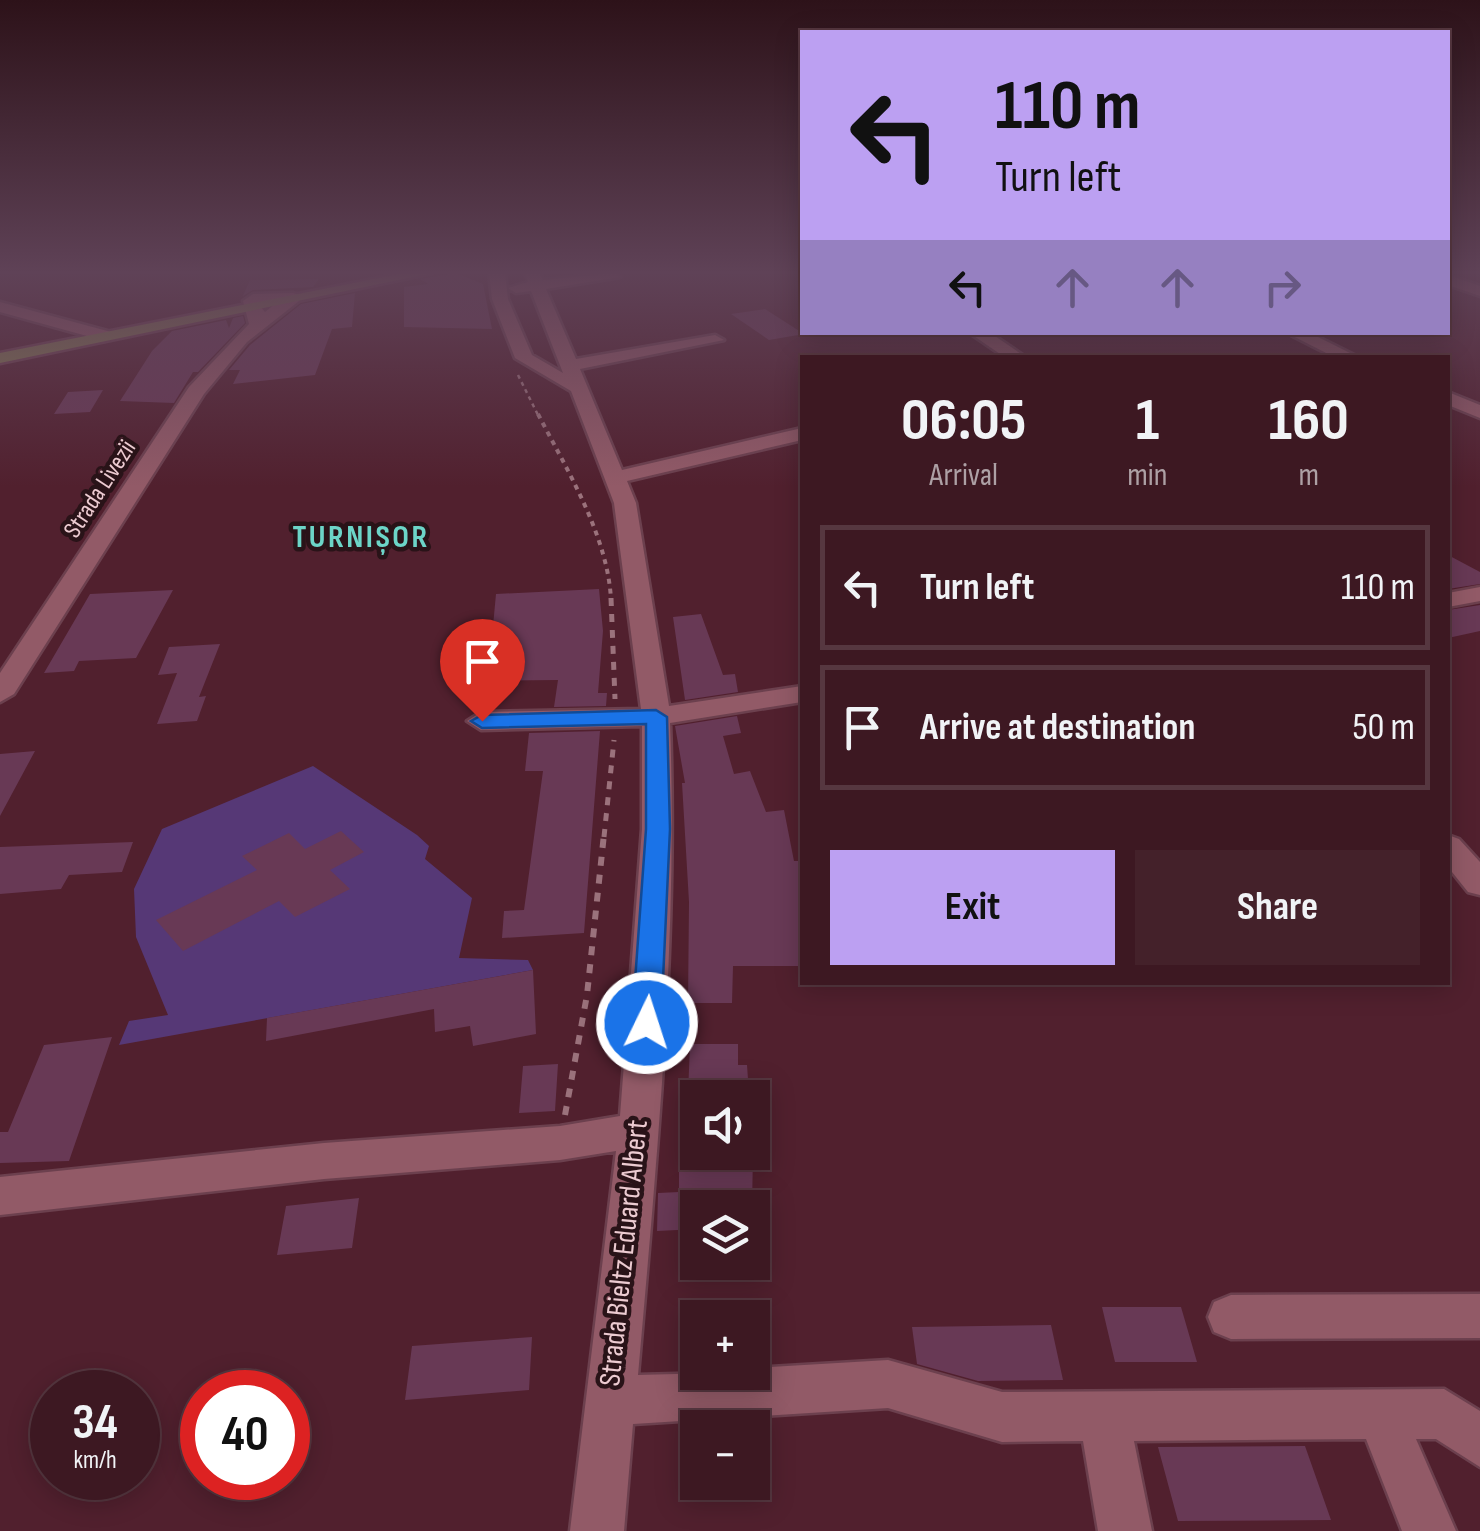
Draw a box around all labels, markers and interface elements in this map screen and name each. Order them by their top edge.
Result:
text: 110 m [995,65,1141,149]
icon: left [830,70,960,200]
text: Turn left [995,150,1121,205]
icon: left [940,260,995,315]
icon: ahead [1045,260,1100,315]
icon: ahead [1150,260,1205,315]
icon: right [1255,260,1310,315]
text: 06:05 [901,385,1026,457]
text: 1 [1136,385,1159,457]
text: 160 [1269,385,1349,457]
street label: Strada Livezii [57,434,143,544]
text: Arrival [929,456,998,495]
text: min [1127,456,1168,495]
text: m [1298,456,1319,495]
district label: TURNIȘOR [292,518,430,557]
icon: left [835,560,890,615]
text: Turn left [920,565,1034,610]
text: 110 m [1341,565,1415,610]
pin [440,619,525,722]
icon: arrive [455,634,510,689]
icon: arrive [835,700,890,755]
text: Arrive at destination [920,705,1195,750]
text: 50 m [1352,705,1415,750]
button: Exit [830,850,1115,965]
button: Share [1135,850,1420,965]
position arrow [595,971,699,1075]
map controls [680,1080,770,1500]
button: sound [680,1080,770,1170]
street label: Strada Bieltz Eduard Albert [592,1118,656,1388]
button: layers [680,1190,770,1280]
button: + [680,1300,770,1390]
speed limit sign: 40 [180,1370,310,1500]
text: 34 [72,1393,118,1453]
button: − [680,1410,770,1500]
text: km/h [73,1445,117,1476]

